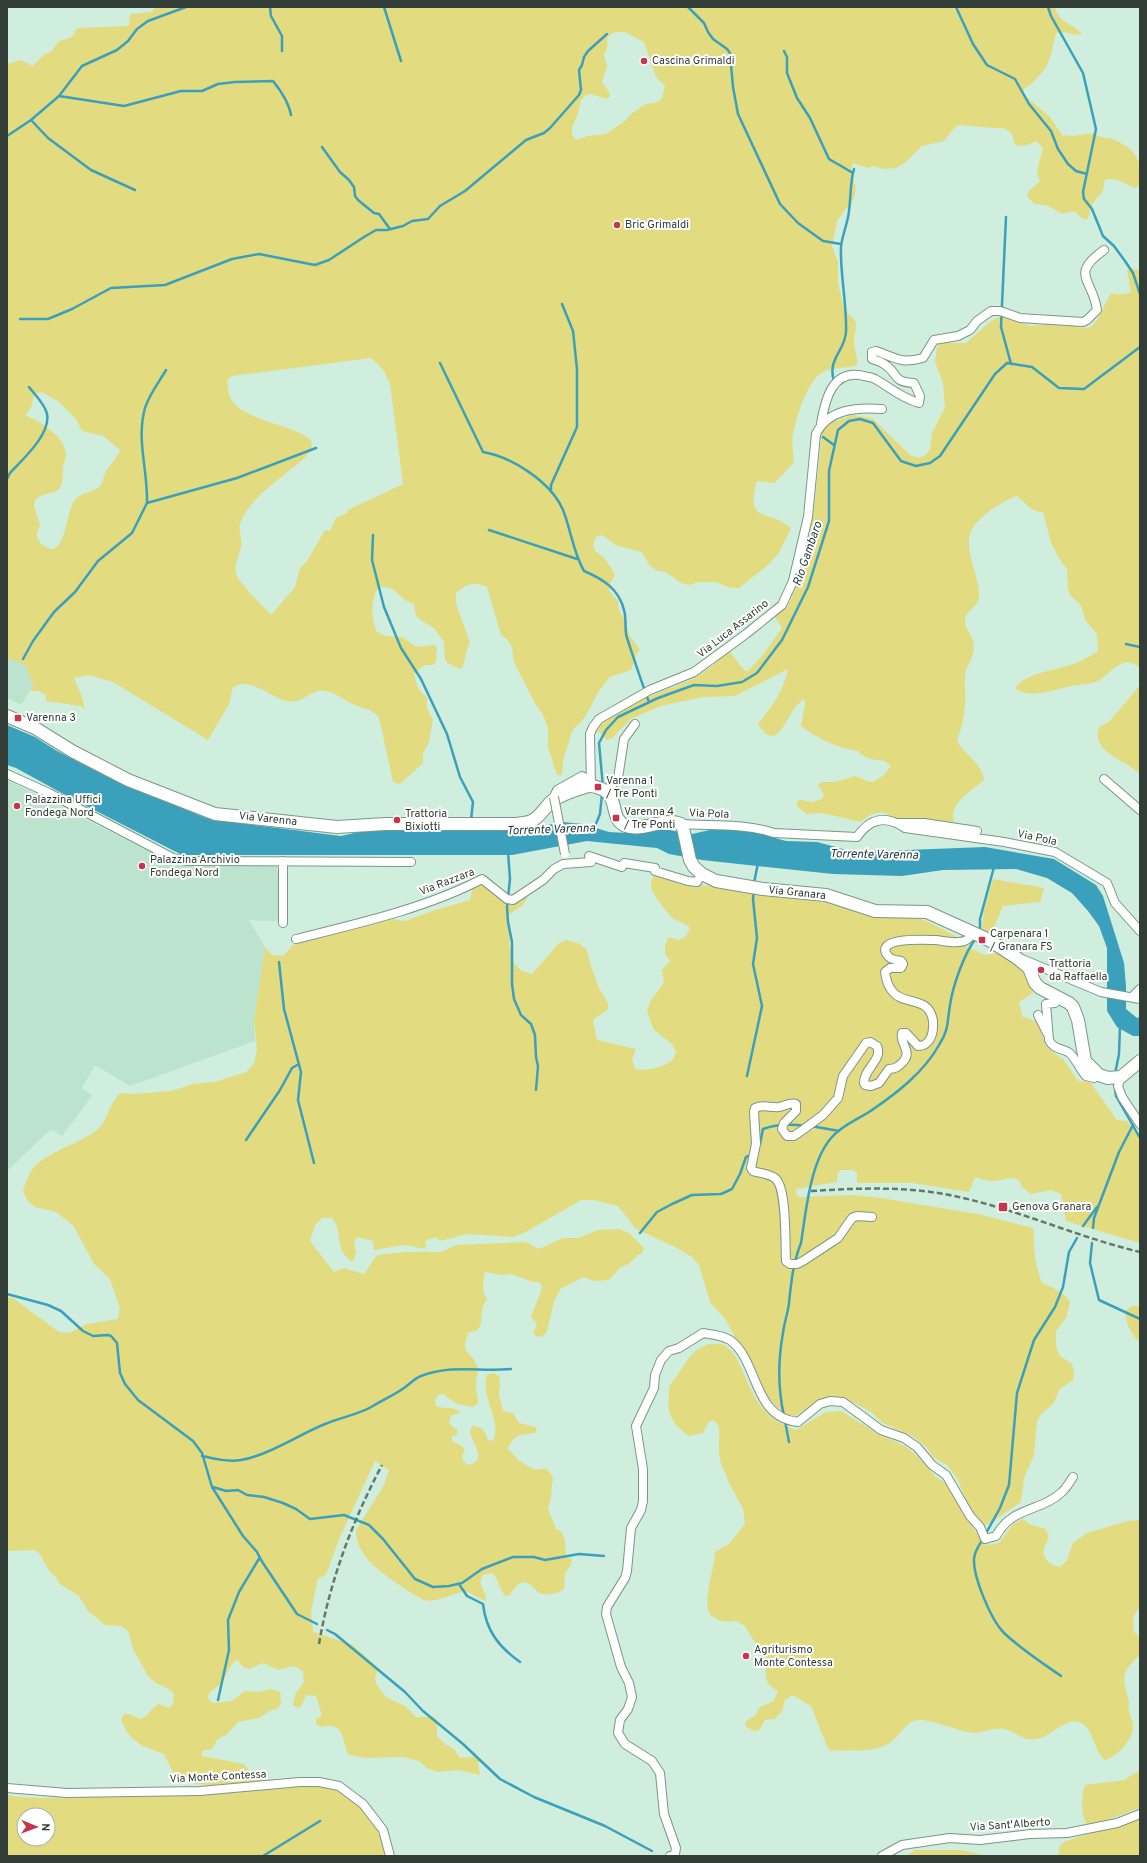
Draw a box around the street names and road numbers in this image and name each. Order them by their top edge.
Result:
street label: Via Luca Assarino [694,597,772,661]
street label: Via Pola [689,806,729,822]
street label: Via Varenna [238,809,298,829]
street label: Via Pola [1016,827,1058,849]
street label: Via Razzara [417,865,477,899]
street label: Via Granara [767,883,827,903]
street label: Via Monte Contessa [169,1767,267,1787]
street label: Via Sant'Alberto [969,1815,1051,1835]

